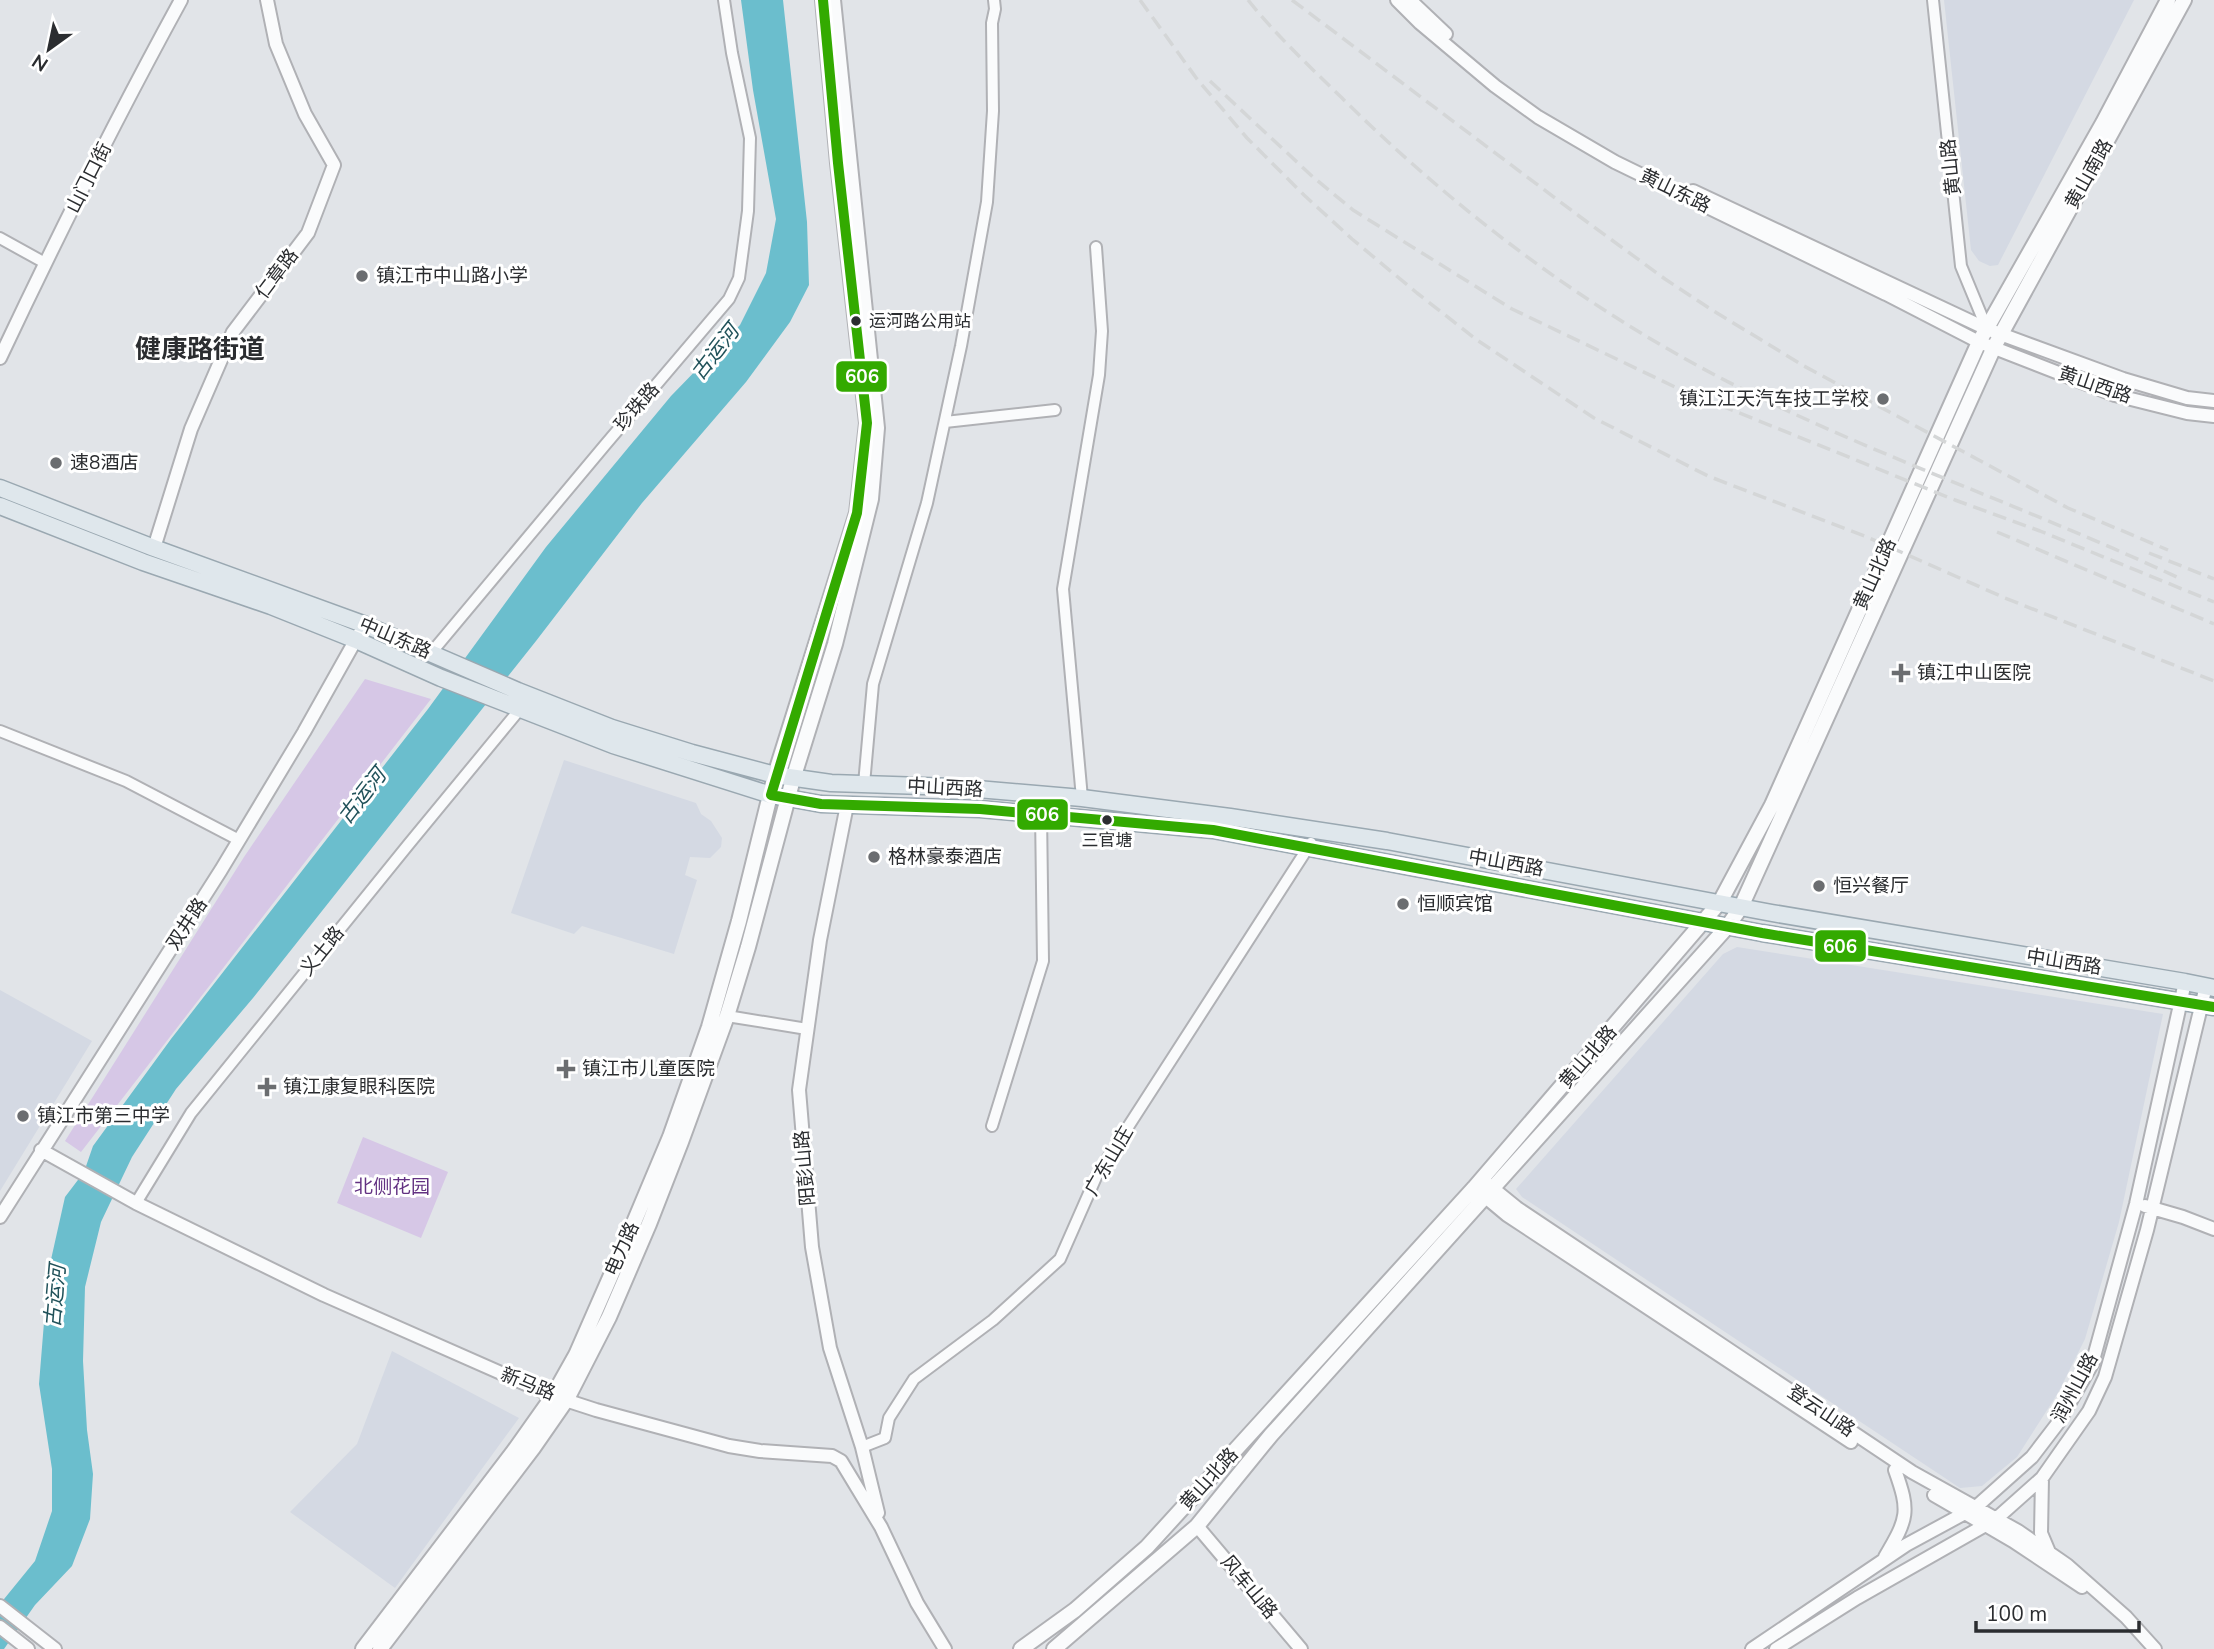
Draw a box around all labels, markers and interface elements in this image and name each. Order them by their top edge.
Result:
north arrow [14,14,84,84]
text: N [27,48,53,77]
street label: 黄山南路 [2059,134,2119,214]
street label: 黄山路 [1935,137,1967,197]
street label: 山门口街 [60,138,118,218]
street label: 黄山东路 [1635,163,1715,219]
street label: 仁章路 [249,243,305,305]
place label: 镇江市中山路小学 [376,263,528,289]
marker: 镇江市中山路小学 [354,268,370,284]
place label: 运河路公用站 [869,310,971,333]
marker: 运河路公用站 [849,314,863,328]
water label: 古运河 [685,315,748,385]
district label: 健康路街道 [135,332,265,367]
line badge: 606 [835,360,888,393]
street label: 黄山西路 [2055,360,2135,410]
text: 606 [845,364,879,390]
street label: 珍珠路 [608,377,666,437]
place label: 镇江江天汽车技工学校 [1679,386,1869,412]
marker: 镇江江天汽车技工学校 [1875,391,1891,407]
place label: 速8酒店 [70,450,138,476]
marker: 速8酒店 [48,455,64,471]
street label: 黄山北路 [1848,534,1902,614]
street label: 中山东路 [355,611,435,665]
place label: 镇江中山医院 [1917,660,2031,686]
marker: 镇江中山医院 [1891,663,1911,683]
water label: 古运河 [332,759,395,829]
street label: 中山西路 [906,773,984,803]
line badge: 606 [1016,798,1069,831]
text: 606 [1025,802,1059,828]
marker: 三官塘 [1100,813,1114,827]
place label: 三官塘 [1082,829,1133,852]
place label: 格林豪泰酒店 [888,844,1002,870]
street label: 中山西路 [1466,844,1546,882]
marker: 格林豪泰酒店 [866,849,882,865]
place label: 恒兴餐厅 [1833,873,1909,899]
marker: 恒兴餐厅 [1811,878,1827,894]
place label: 恒顺宾馆 [1417,891,1493,917]
street label: 双井路 [161,893,213,955]
marker: 恒顺宾馆 [1395,896,1411,912]
street label: 义土路 [294,921,350,981]
line badge: 606 [1814,929,1867,963]
text: 606 [1823,934,1857,960]
street label: 中山西路 [2024,943,2104,981]
street label: 黄山北路 [1553,1020,1623,1094]
place label: 镇江市儿童医院 [582,1056,715,1082]
marker: 镇江市儿童医院 [556,1059,576,1079]
place label: 镇江康复眼科医院 [283,1074,435,1100]
marker: 镇江康复眼科医院 [257,1077,277,1097]
place label: 镇江市第三中学 [37,1103,170,1129]
marker: 镇江市第三中学 [15,1108,31,1124]
street label: 广东山庄 [1079,1122,1139,1200]
street label: 阳彭山路 [789,1129,821,1207]
park label: 北侧花园 [354,1174,430,1200]
street label: 电力路 [599,1218,645,1280]
water label: 古运河 [38,1259,72,1329]
street label: 润州山路 [2046,1348,2104,1428]
street label: 新马路 [497,1361,559,1407]
street label: 登云山路 [1782,1379,1860,1443]
street label: 黄山北路 [1174,1442,1244,1516]
street label: 风车山路 [1215,1550,1283,1624]
scale bar [1976,1590,2139,1634]
text: 100 m [1986,1600,2047,1628]

